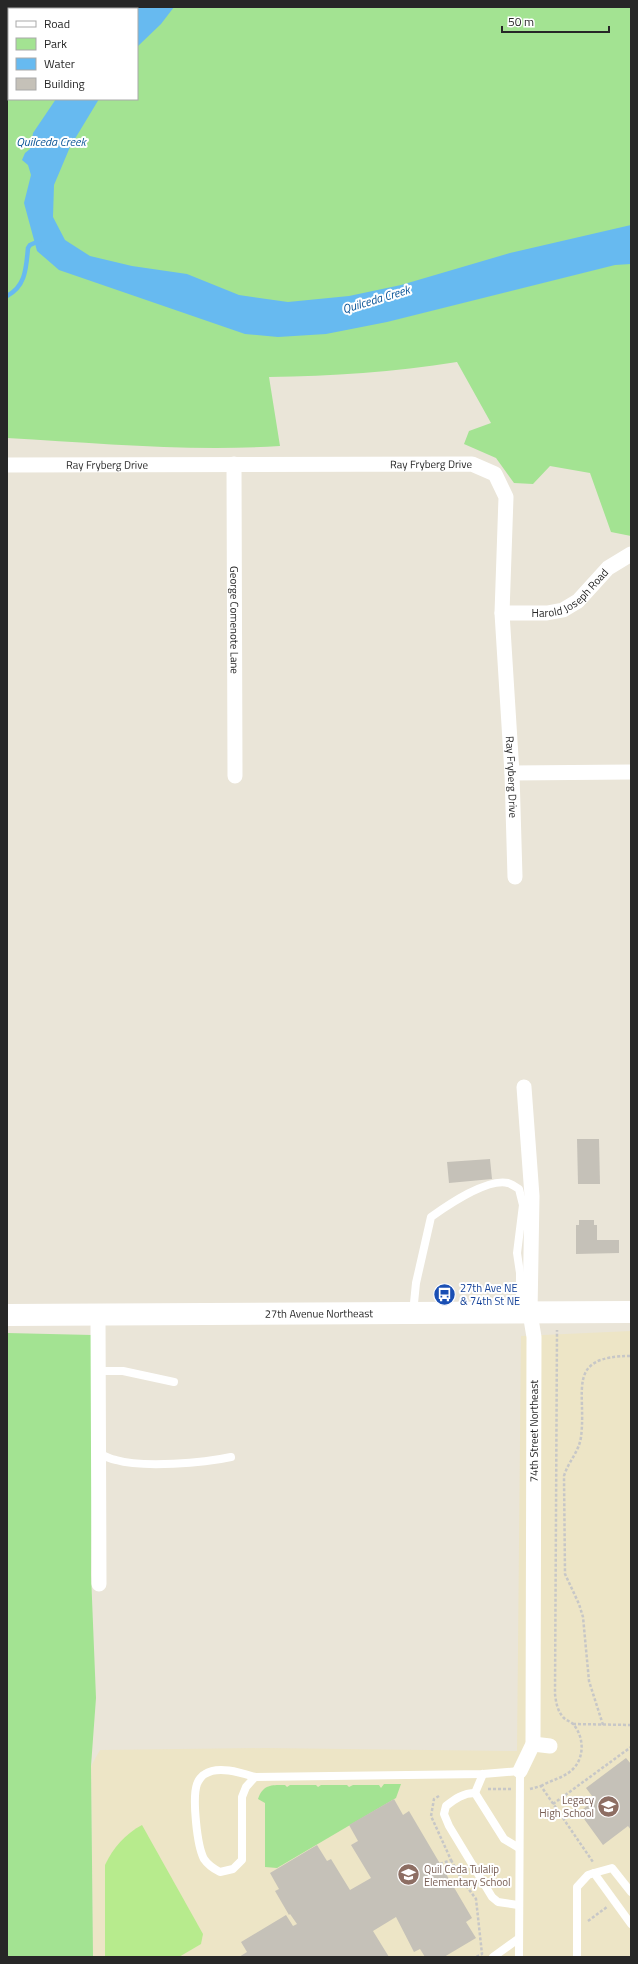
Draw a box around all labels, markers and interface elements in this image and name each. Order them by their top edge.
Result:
legend [8,8,138,100]
scale bar [502,8,609,34]
text: 50 m [508,12,534,31]
text: Road [44,14,70,33]
text: Park [44,34,67,53]
text: Water [44,54,75,73]
text: Building [44,74,85,93]
water label: Quilceda Creek [16,132,87,151]
water label: Quilceda Creek [340,279,414,318]
street label: Ray Fryberg Drive [390,456,472,472]
street label: Ray Fryberg Drive [66,457,148,473]
street label: Harold Joseph Road [532,565,612,621]
street label: George Comenote Lane [226,566,243,674]
street label: Ray Fryberg Drive [502,736,521,819]
place label: 27th Ave NE & 74th St NE [460,1280,520,1309]
bus stop icon: 27th Ave NE & 74th St NE [431,1281,457,1307]
street label: 27th Avenue Northeast [265,1305,373,1322]
street label: 74th Street Northeast [526,1380,542,1482]
place label: Legacy High School [539,1792,595,1821]
school or university icon: Legacy High School [596,1793,622,1819]
place label: Quil Ceda Tulalip Elementary School [424,1861,511,1890]
school or university icon: Quil Ceda Tulalip Elementary School [395,1862,421,1888]

